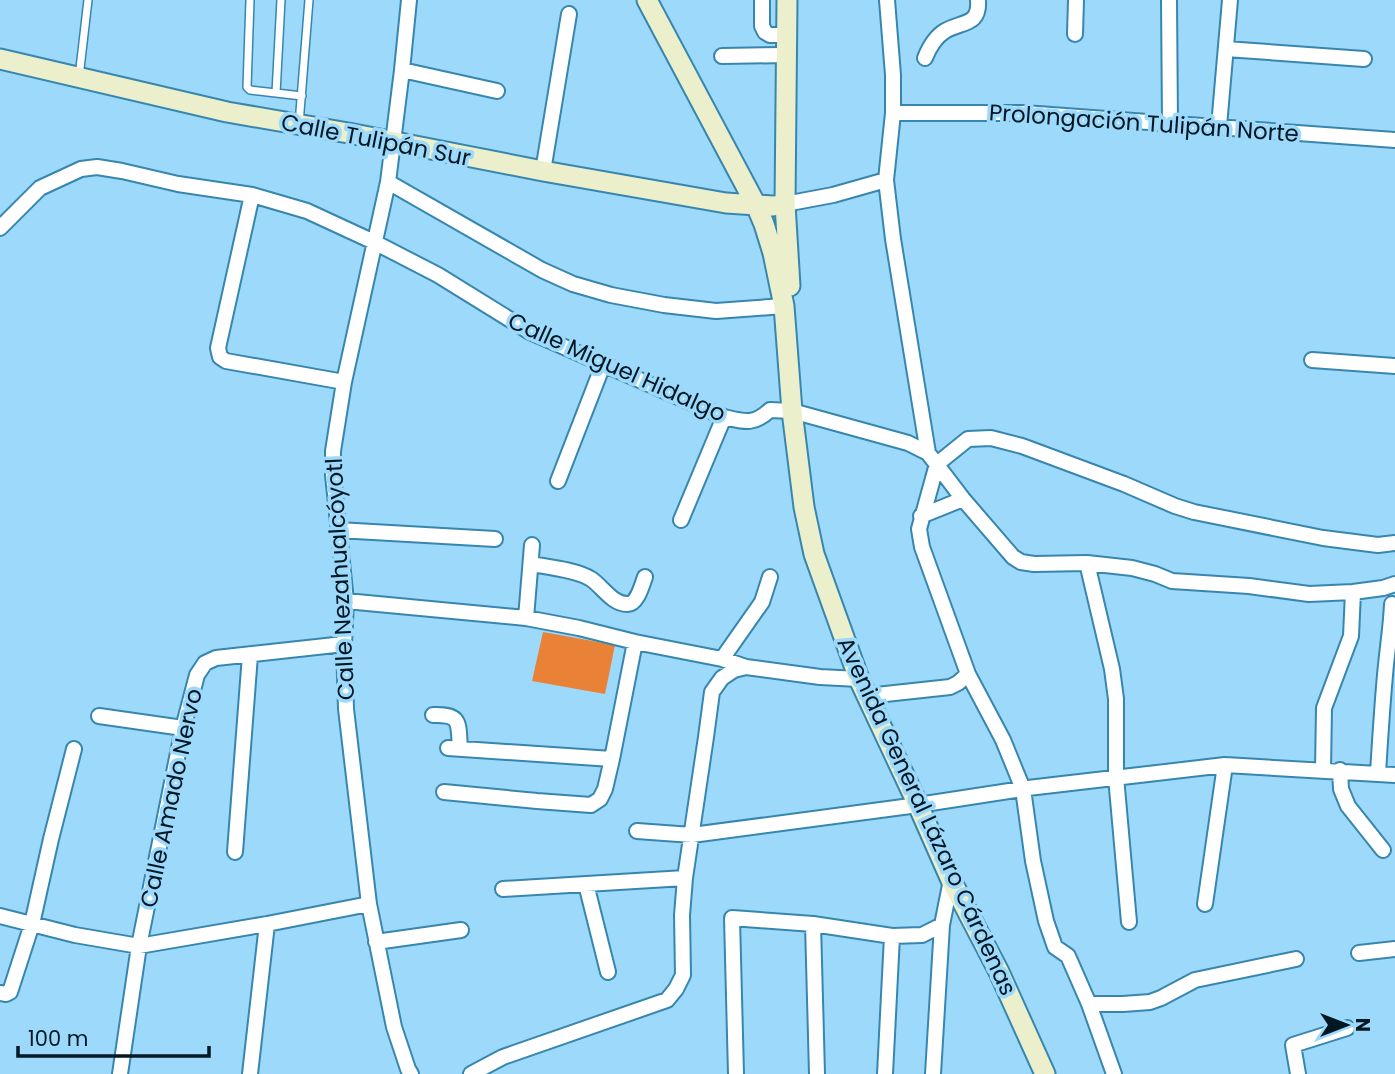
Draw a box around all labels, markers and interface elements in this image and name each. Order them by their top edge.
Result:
street label: Prolongación Tulipán Norte [988,96,1300,150]
street label: Calle Tulipán Sur [279,106,473,174]
street label: Calle Miguel Hidalgo [503,305,731,429]
street label: Calle Nezahualcóyotl [318,457,362,701]
street label: Avenida General Lázaro Cárdenas [830,631,1024,1001]
street label: Calle Amado Nervo [132,686,210,910]
north arrow [1311,990,1381,1060]
scale bar [18,1014,208,1058]
text: N [1349,1018,1376,1032]
text: 100 m [28,1024,88,1053]

